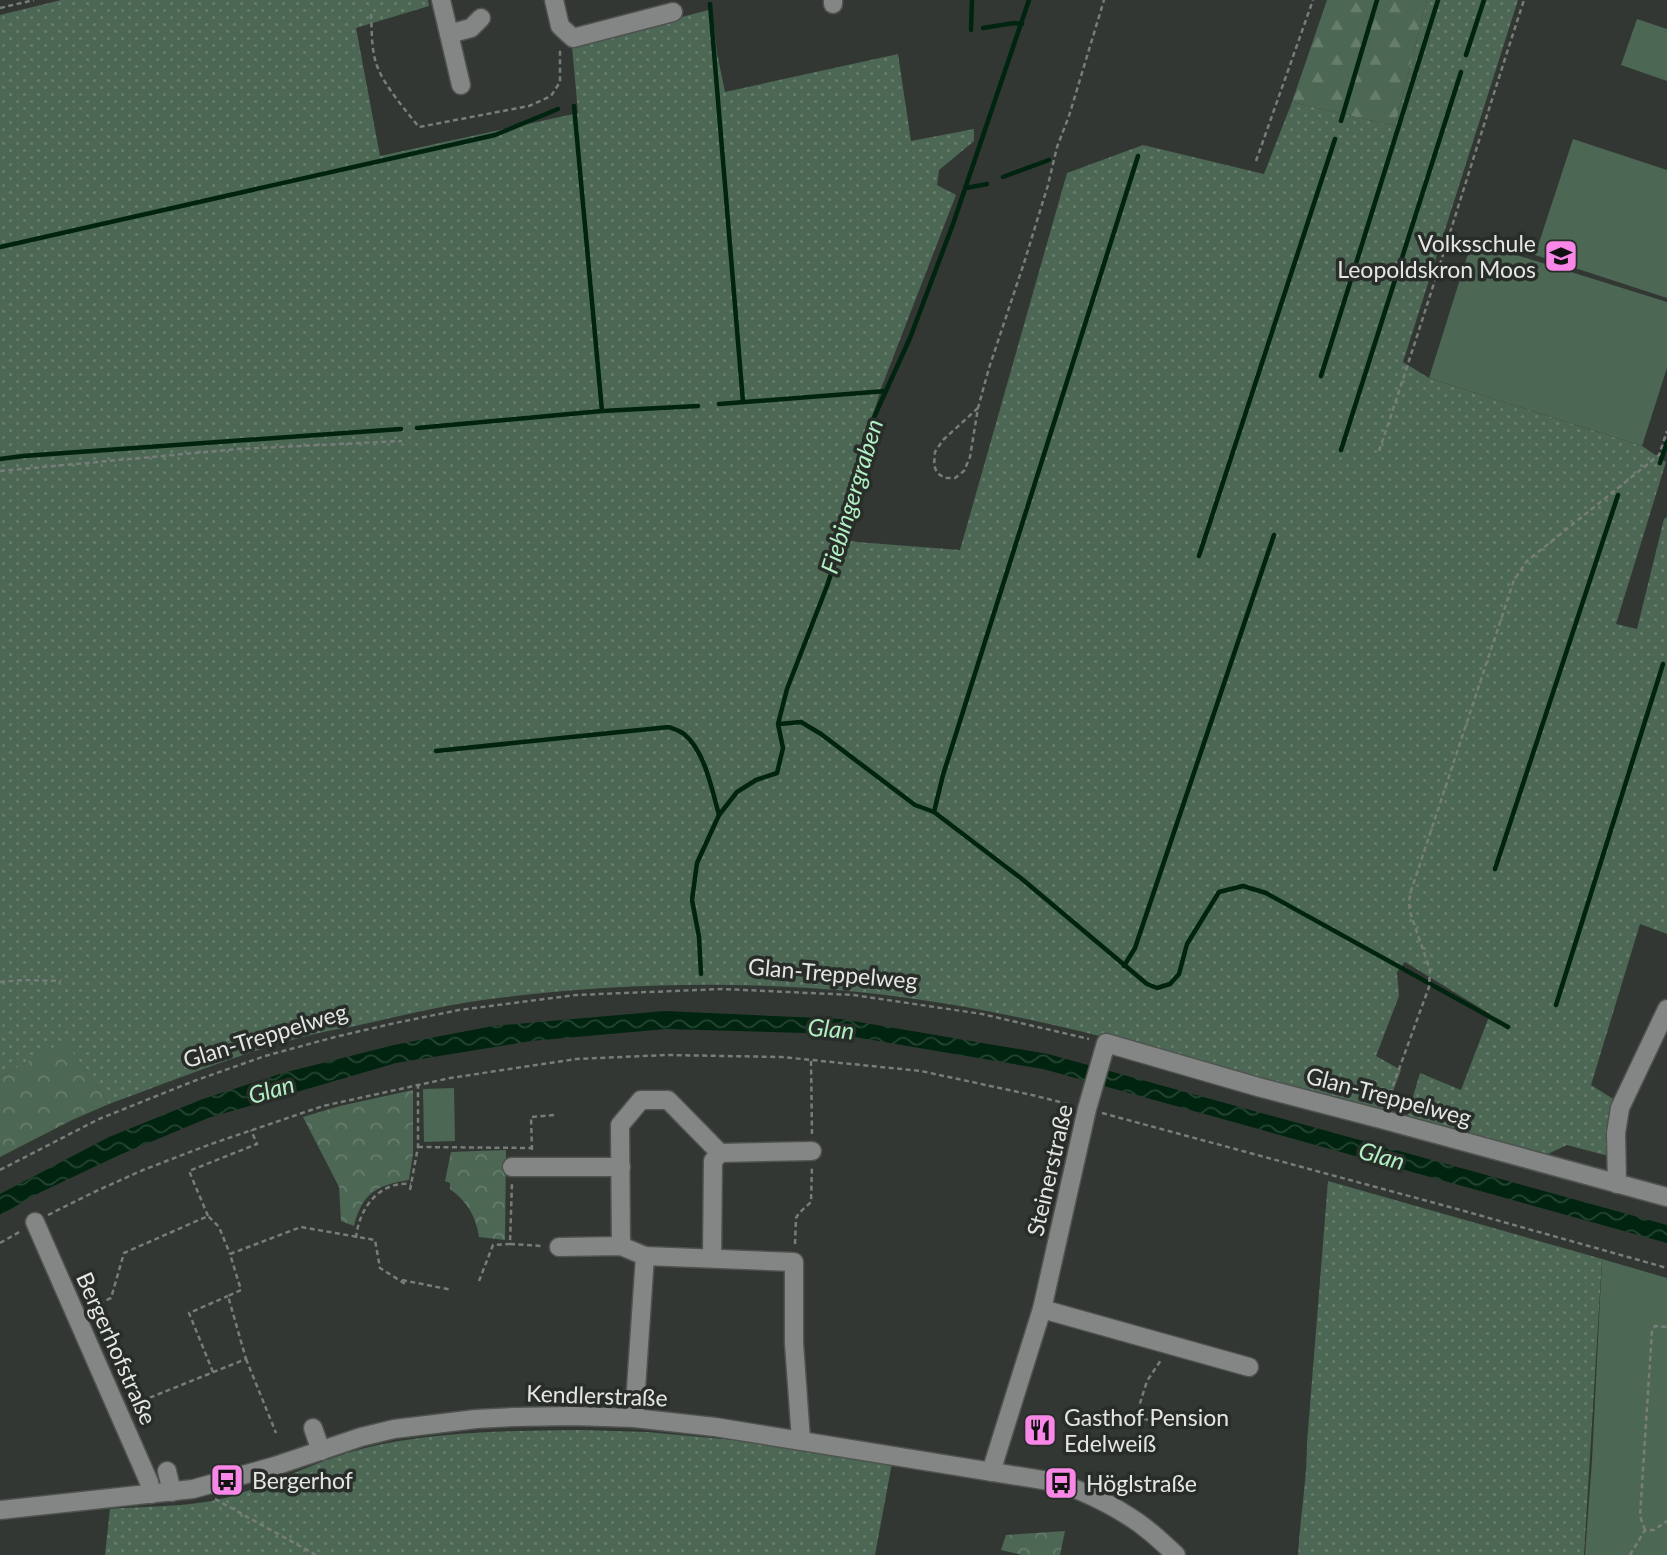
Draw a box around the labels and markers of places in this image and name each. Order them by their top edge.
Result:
place label: Volksschule Leopoldskron Moos [1337,229,1536,283]
school or university icon: Volksschule Leopoldskron Moos [1542,237,1580,275]
place label: Gasthof Pension Edelweiß [1064,1403,1229,1457]
restaurant icon: Gasthof Pension Edelweiß [1021,1411,1059,1449]
bus stop icon: Bergerhof [208,1461,246,1499]
bus stop icon: Höglstraße [1042,1464,1080,1502]
place label: Bergerhof [252,1466,353,1494]
place label: Höglstraße [1086,1469,1197,1497]

